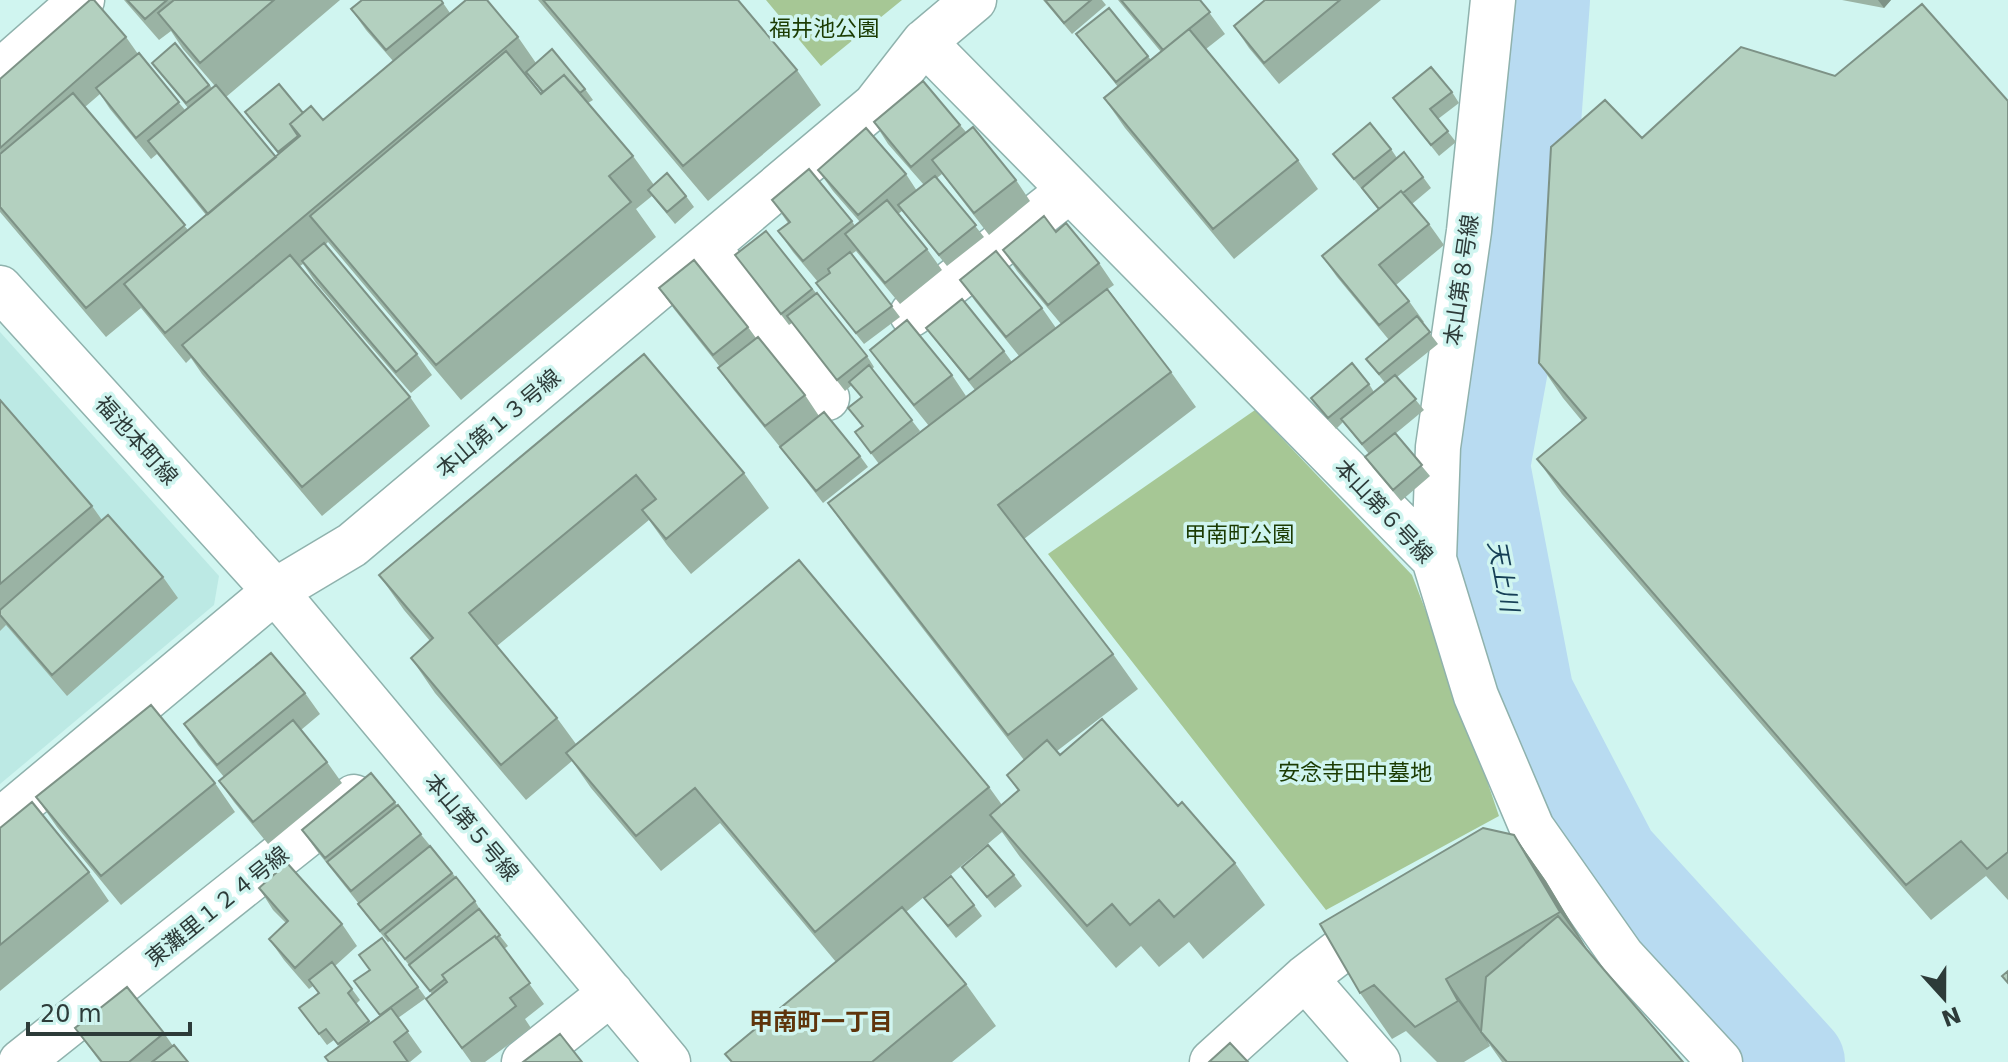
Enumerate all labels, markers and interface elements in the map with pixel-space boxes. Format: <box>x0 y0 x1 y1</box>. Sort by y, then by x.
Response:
park label: 福井池公園 <box>769 16 879 41</box>
street label: 本山第８号線 <box>1440 213 1483 347</box>
street label: 本山第１３号線 <box>431 364 565 482</box>
street label: 福池本町線 <box>91 391 183 490</box>
street label: 本山第６号線 <box>1329 455 1438 568</box>
park label: 甲南町公園 <box>1184 522 1294 547</box>
water label: 天上川 <box>1482 538 1524 617</box>
park label: 安念寺田中墓地 <box>1278 760 1432 785</box>
street label: 本山第５号線 <box>420 769 524 886</box>
street label: 東灘里１２４号線 <box>141 841 294 971</box>
north arrow <box>1904 958 1984 1038</box>
scale bar <box>28 986 190 1036</box>
text: 20 m <box>40 1000 102 1028</box>
text: N <box>1938 1001 1964 1031</box>
district label: 甲南町一丁目 <box>749 1008 893 1036</box>

